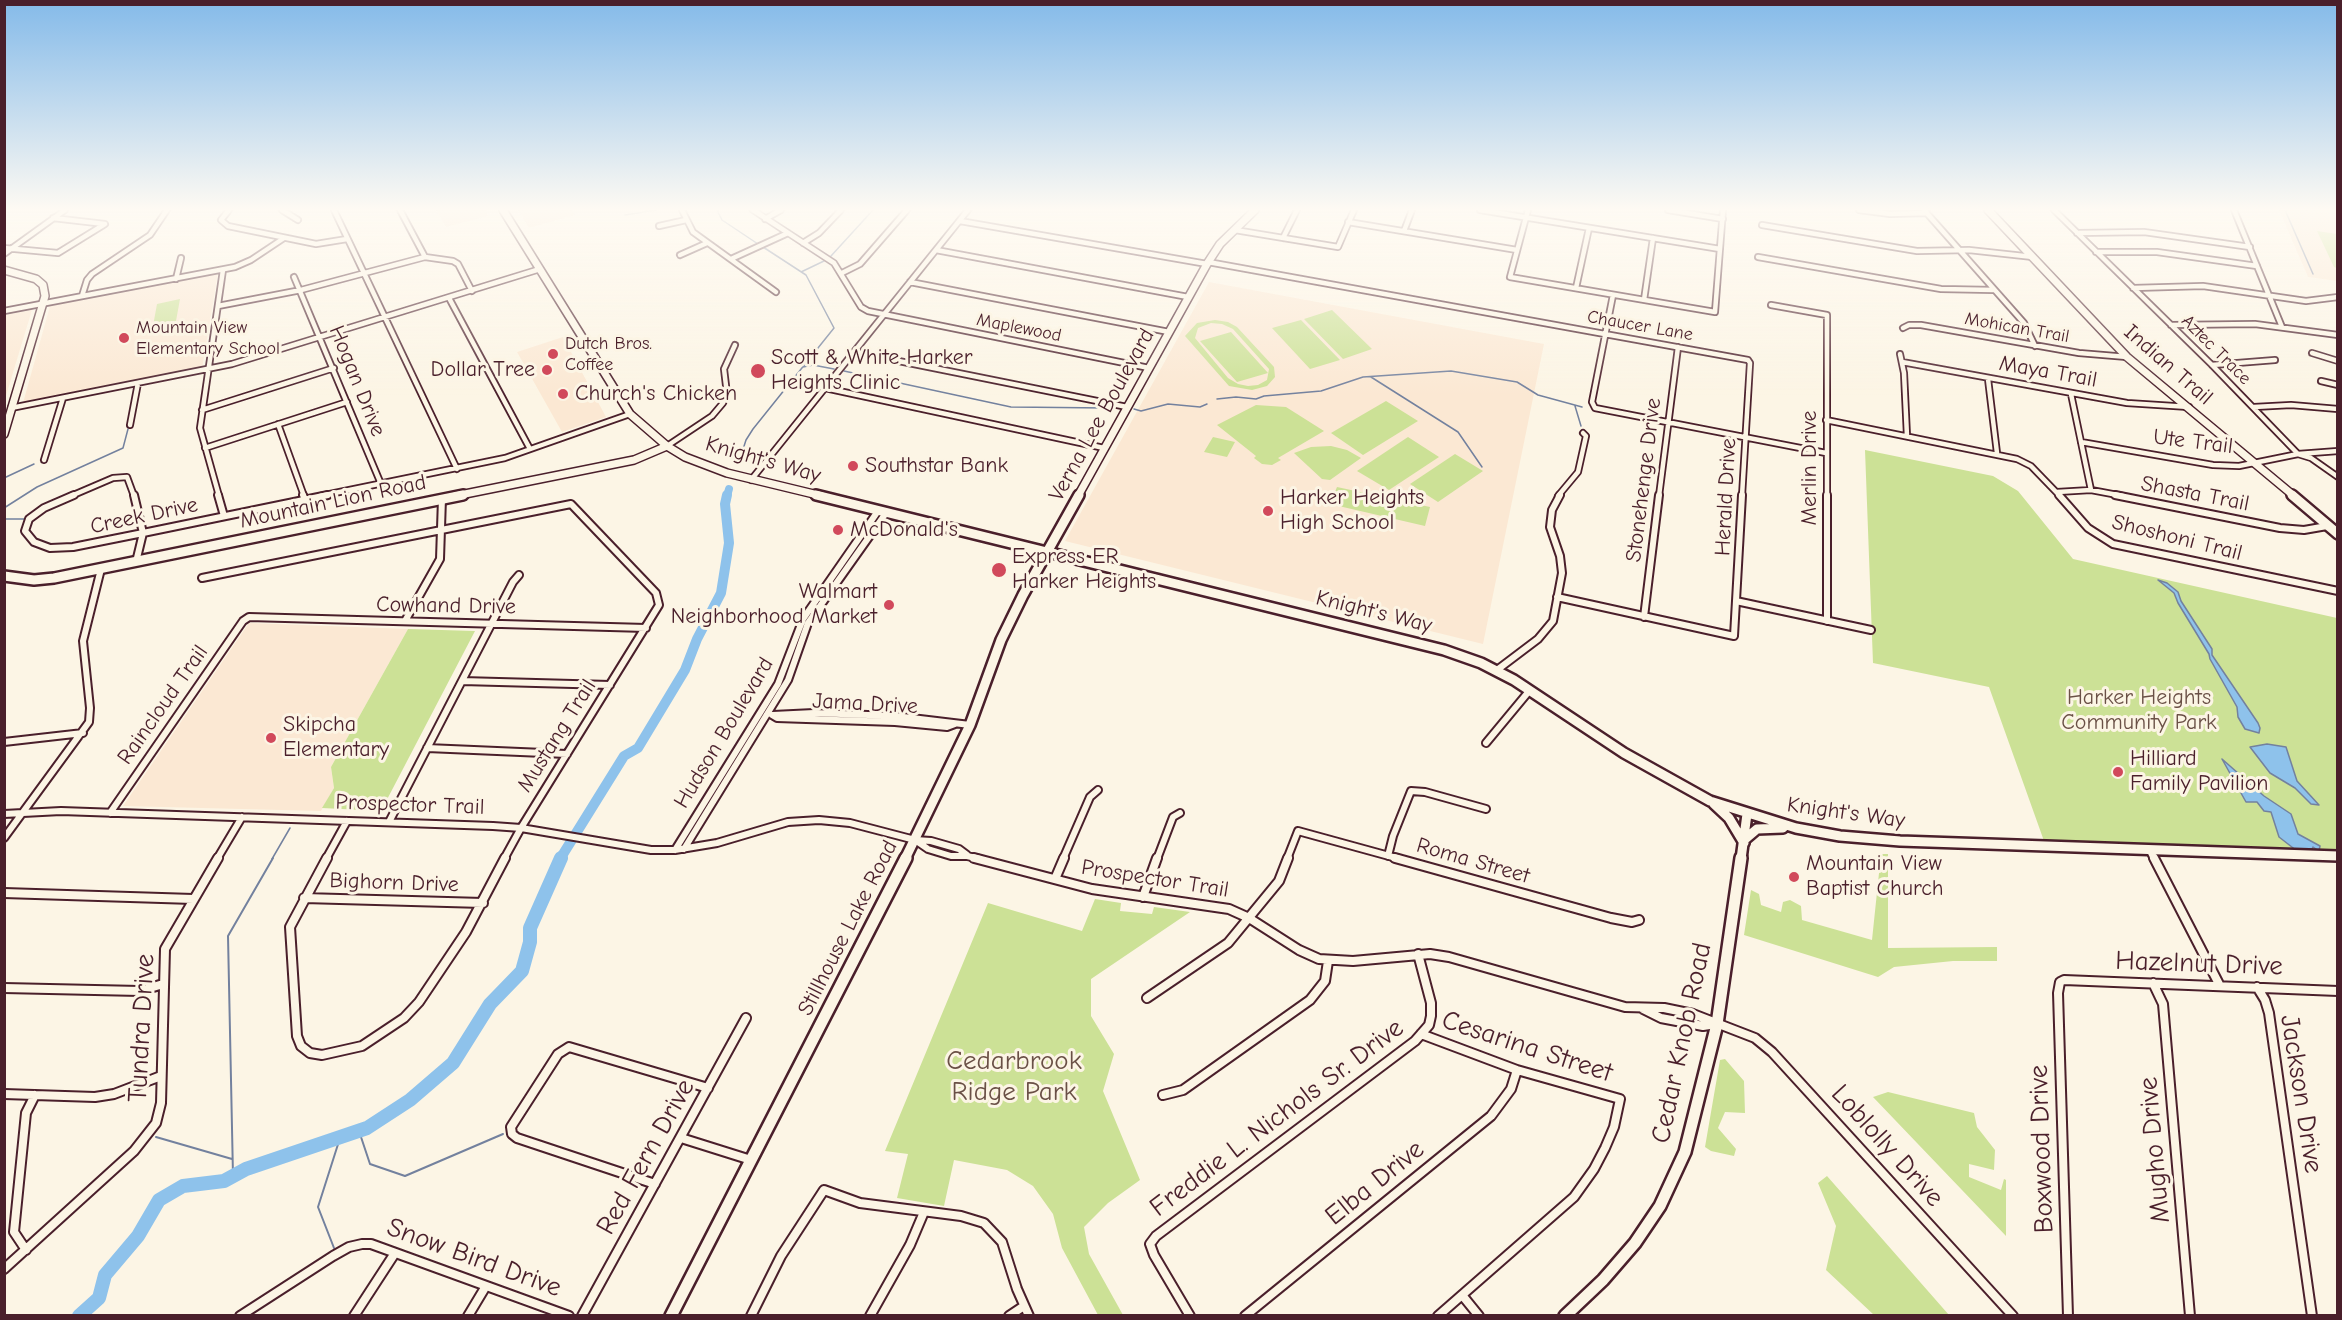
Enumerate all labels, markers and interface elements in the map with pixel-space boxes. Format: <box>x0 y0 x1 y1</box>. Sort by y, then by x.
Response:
street label: Chaucer Lane <box>1585 306 1695 346</box>
street label: Mohican Trail <box>1963 308 2071 348</box>
street label: Maplewood <box>975 309 1063 347</box>
street label: Aztec Trace <box>2177 311 2255 389</box>
place label: Mountain View Elementary School <box>136 317 280 360</box>
street label: Indian Trail <box>2118 319 2218 411</box>
street label: Hogan Drive <box>323 322 391 440</box>
street label: Verna Lee Boulevard <box>1044 324 1160 506</box>
marker: Mountain View Elementary School <box>117 331 131 345</box>
place label: Dutch Bros. Coffee <box>565 333 652 376</box>
place label: Scott & White Harker Heights Clinic <box>771 345 972 396</box>
marker: Dutch Bros. Coffee <box>546 347 560 361</box>
street label: Maya Trail <box>1997 350 2099 394</box>
place label: Dollar Tree <box>431 357 535 383</box>
marker: Scott & White Harker Heights Clinic <box>749 362 767 380</box>
marker: Dollar Tree <box>540 363 554 377</box>
place label: Church's Chicken <box>575 381 737 407</box>
marker: Church's Chicken <box>556 387 570 401</box>
street label: Stonehenge Drive <box>1621 397 1667 563</box>
street label: Merlin Drive <box>1797 411 1823 525</box>
street label: Ute Trail <box>2152 424 2234 460</box>
street label: Knight's Way <box>702 431 824 489</box>
street label: Herald Drive <box>1710 438 1742 556</box>
place label: Southstar Bank <box>865 453 1008 479</box>
marker: Southstar Bank <box>846 459 860 473</box>
street label: Mountain Lion Road <box>238 469 428 535</box>
street label: Shasta Trail <box>2139 471 2251 517</box>
place label: Harker Heights High School <box>1280 485 1424 536</box>
street label: Creek Drive <box>88 492 200 540</box>
marker: Harker Heights High School <box>1261 504 1275 518</box>
street label: Shoshoni Trail <box>2109 509 2245 567</box>
place label: McDonald's <box>850 517 958 543</box>
marker: McDonald's <box>831 523 845 537</box>
place label: Express ER Harker Heights <box>1012 544 1156 596</box>
marker: Express ER Harker Heights <box>990 561 1008 579</box>
place label: Walmart Neighborhood Market <box>671 579 877 630</box>
street label: Knight's Way <box>1313 585 1435 639</box>
street label: Cowhand Drive <box>376 592 516 620</box>
marker: Walmart Neighborhood Market <box>882 598 896 612</box>
street label: Raincloud Trail <box>112 640 214 770</box>
street label: Hudson Boulevard <box>669 653 779 813</box>
street label: Mustang Trail <box>512 675 602 797</box>
park label: Harker Heights Community Park <box>2061 685 2217 736</box>
street label: Jama Drive <box>812 688 918 720</box>
place label: Skipcha Elementary <box>283 712 389 764</box>
marker: Skipcha Elementary <box>264 731 278 745</box>
place label: Hilliard Family Pavilion <box>2130 746 2269 798</box>
marker: Hilliard Family Pavilion <box>2111 765 2125 779</box>
street label: Prospector Trail <box>335 789 485 821</box>
street label: Knight's Way <box>1785 792 1907 834</box>
street label: Roma Street <box>1413 832 1533 890</box>
street label: Stillhouse Lake Road <box>792 836 904 1020</box>
place label: Mountain View Baptist Church <box>1806 851 1944 902</box>
street label: Prospector Trail <box>1079 854 1231 904</box>
street label: Bighorn Drive <box>329 868 459 898</box>
marker: Mountain View Baptist Church <box>1787 870 1801 884</box>
street label: Cedar Knob Road <box>1645 940 1719 1146</box>
street label: Hazelnut Drive <box>2115 945 2283 983</box>
street label: Tundra Drive <box>122 953 162 1103</box>
street label: Cesarina Street <box>1438 1004 1616 1090</box>
street label: Freddie L. Nichols Sr. Drive <box>1144 1012 1410 1224</box>
street label: Jackson Drive <box>2272 1013 2330 1175</box>
park label: Cedarbrook Ridge Park <box>946 1045 1082 1108</box>
street label: Boxwood Drive <box>2023 1064 2061 1234</box>
street label: Red Fern Drive <box>590 1074 702 1240</box>
street label: Mugho Drive <box>2132 1076 2178 1224</box>
street label: Loblolly Drive <box>1824 1078 1950 1214</box>
street label: Elba Drive <box>1319 1133 1431 1233</box>
street label: Snow Bird Drive <box>382 1211 566 1305</box>

